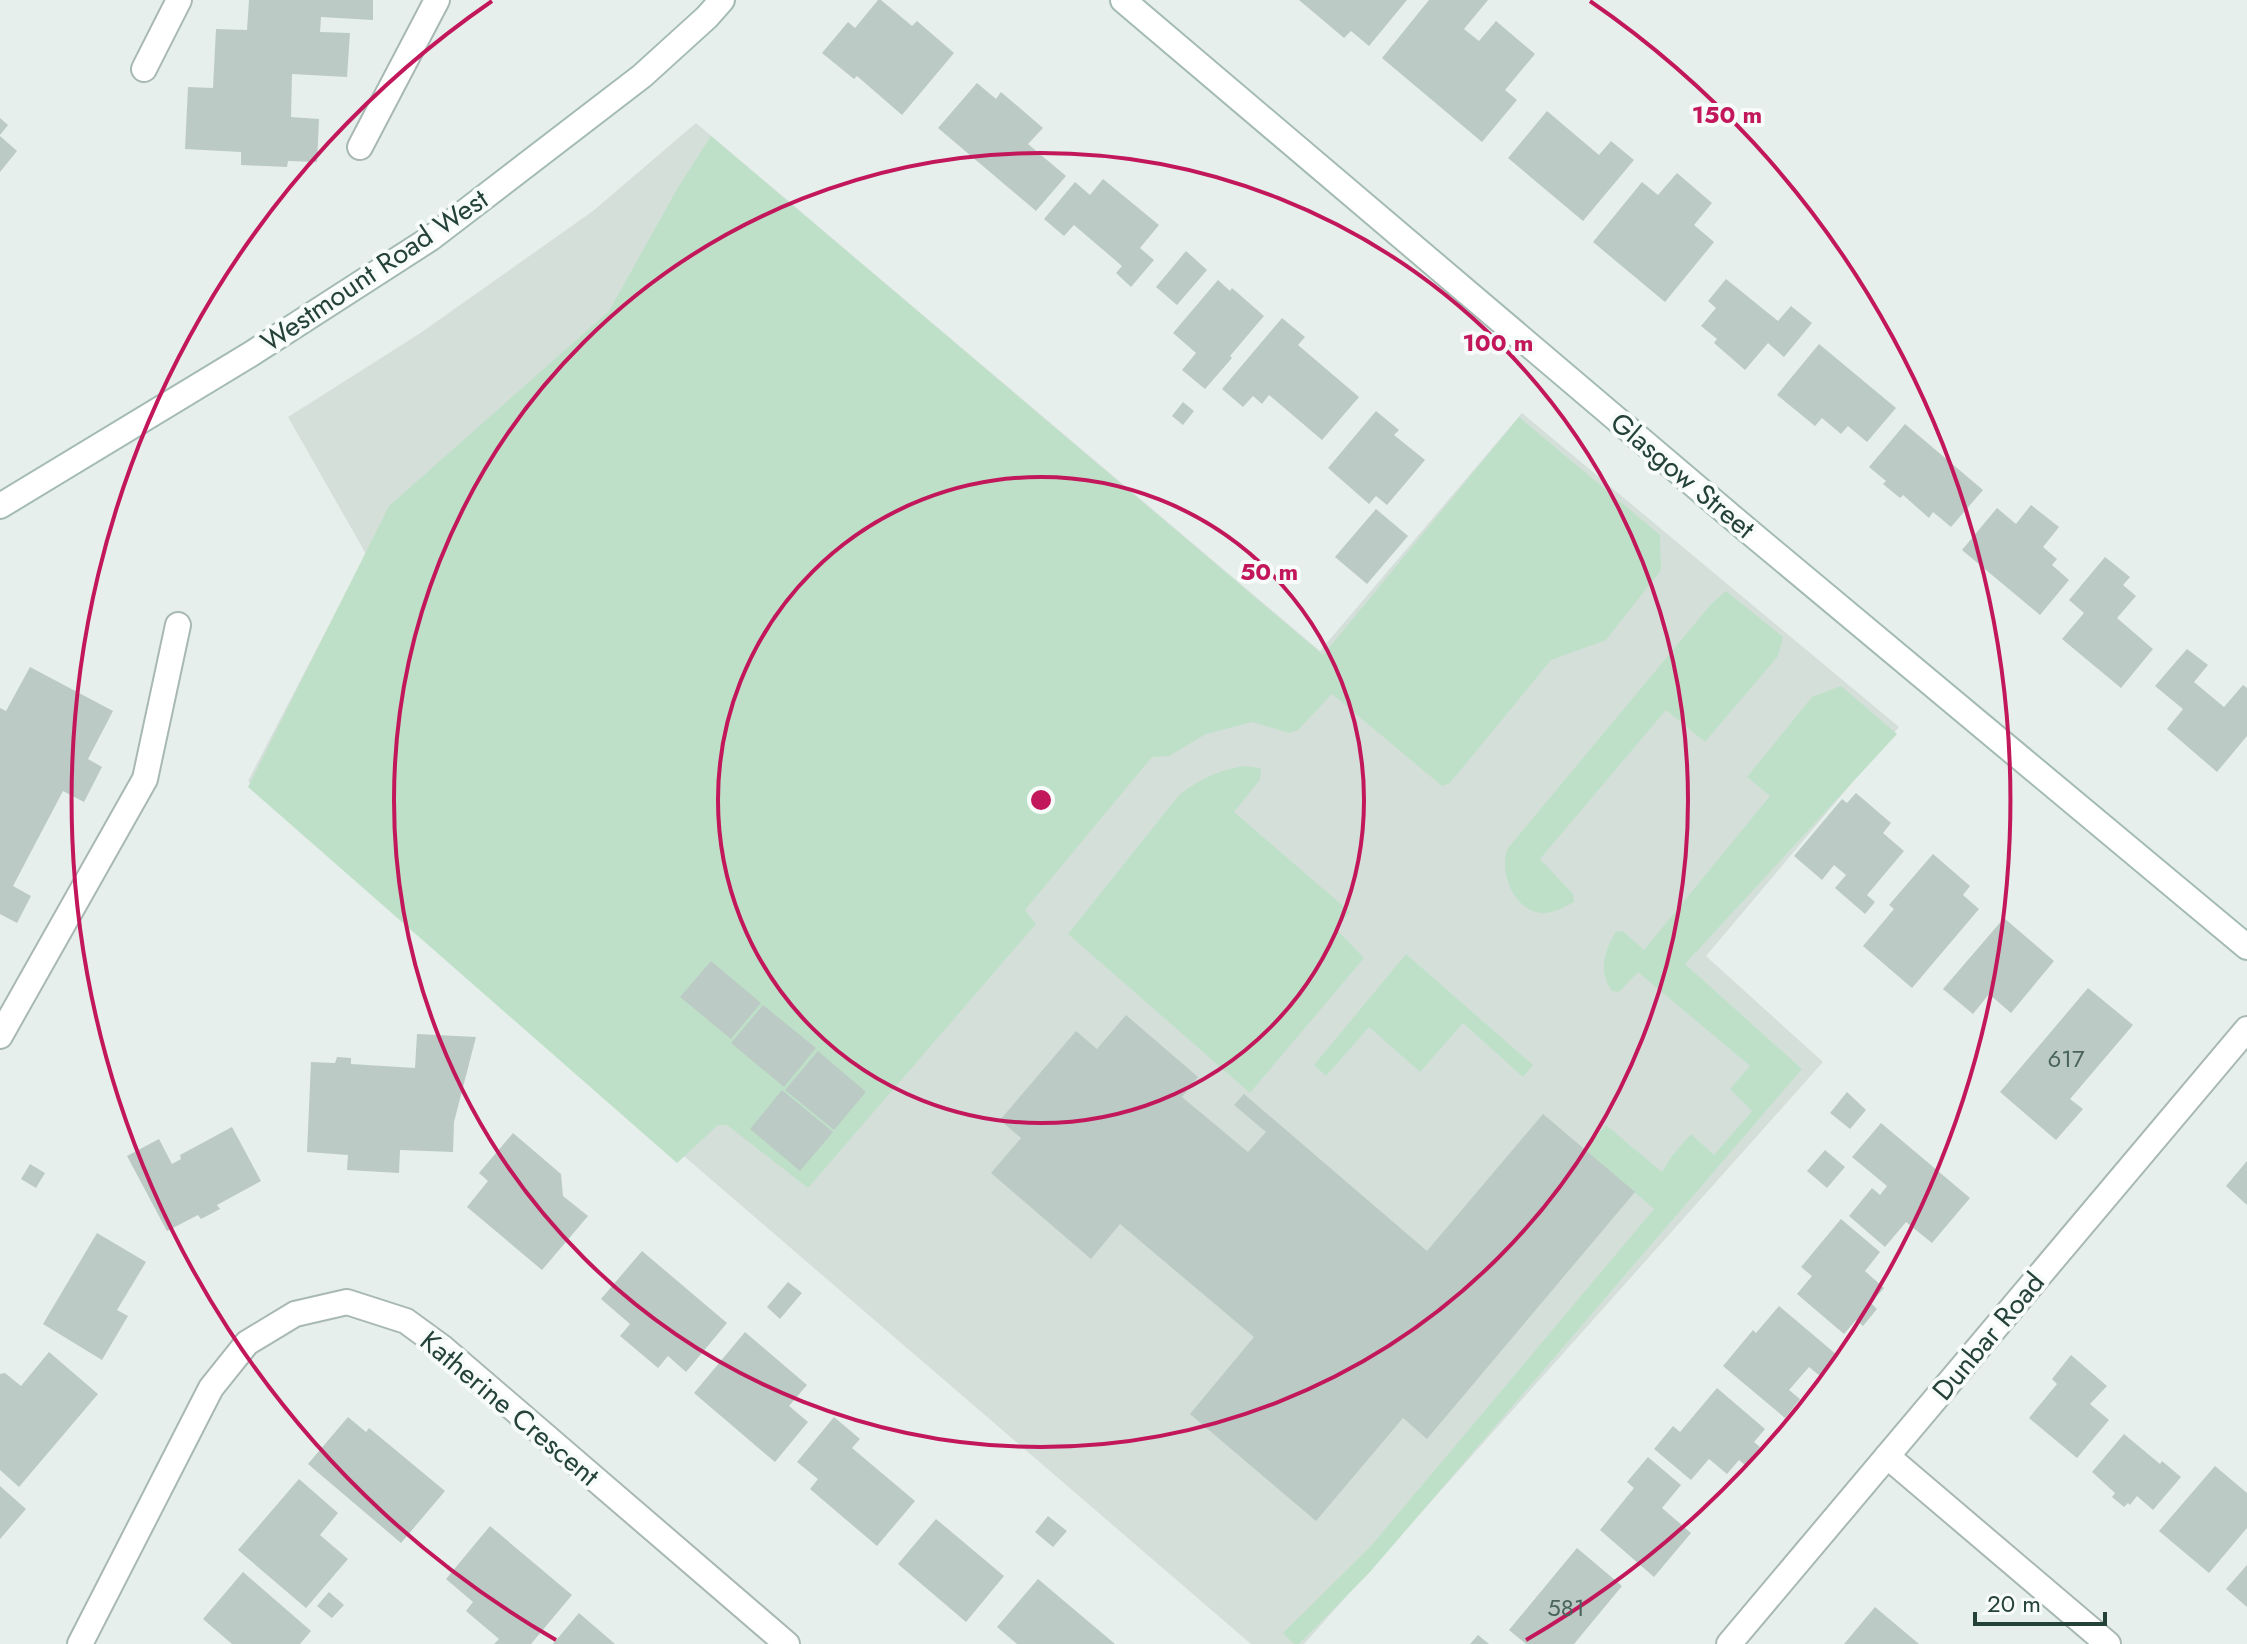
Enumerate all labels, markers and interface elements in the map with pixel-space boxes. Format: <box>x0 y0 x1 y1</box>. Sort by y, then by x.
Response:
text: 150 m <box>1692 97 1762 132</box>
street label: Westmount Road West <box>252 179 496 362</box>
text: 100 m <box>1463 325 1533 360</box>
street label: Glasgow Street <box>1601 402 1764 548</box>
text: 50 m <box>1240 554 1298 589</box>
centre of rings <box>1027 786 1055 814</box>
house number: 617 <box>2047 1041 2085 1076</box>
street label: Dunbar Road <box>1922 1263 2054 1409</box>
street label: Katherine Crescent <box>411 1321 608 1496</box>
scale bar <box>1975 1576 2105 1626</box>
text: 20 m <box>1987 1586 2041 1621</box>
house number: 581 <box>1547 1590 1585 1625</box>

